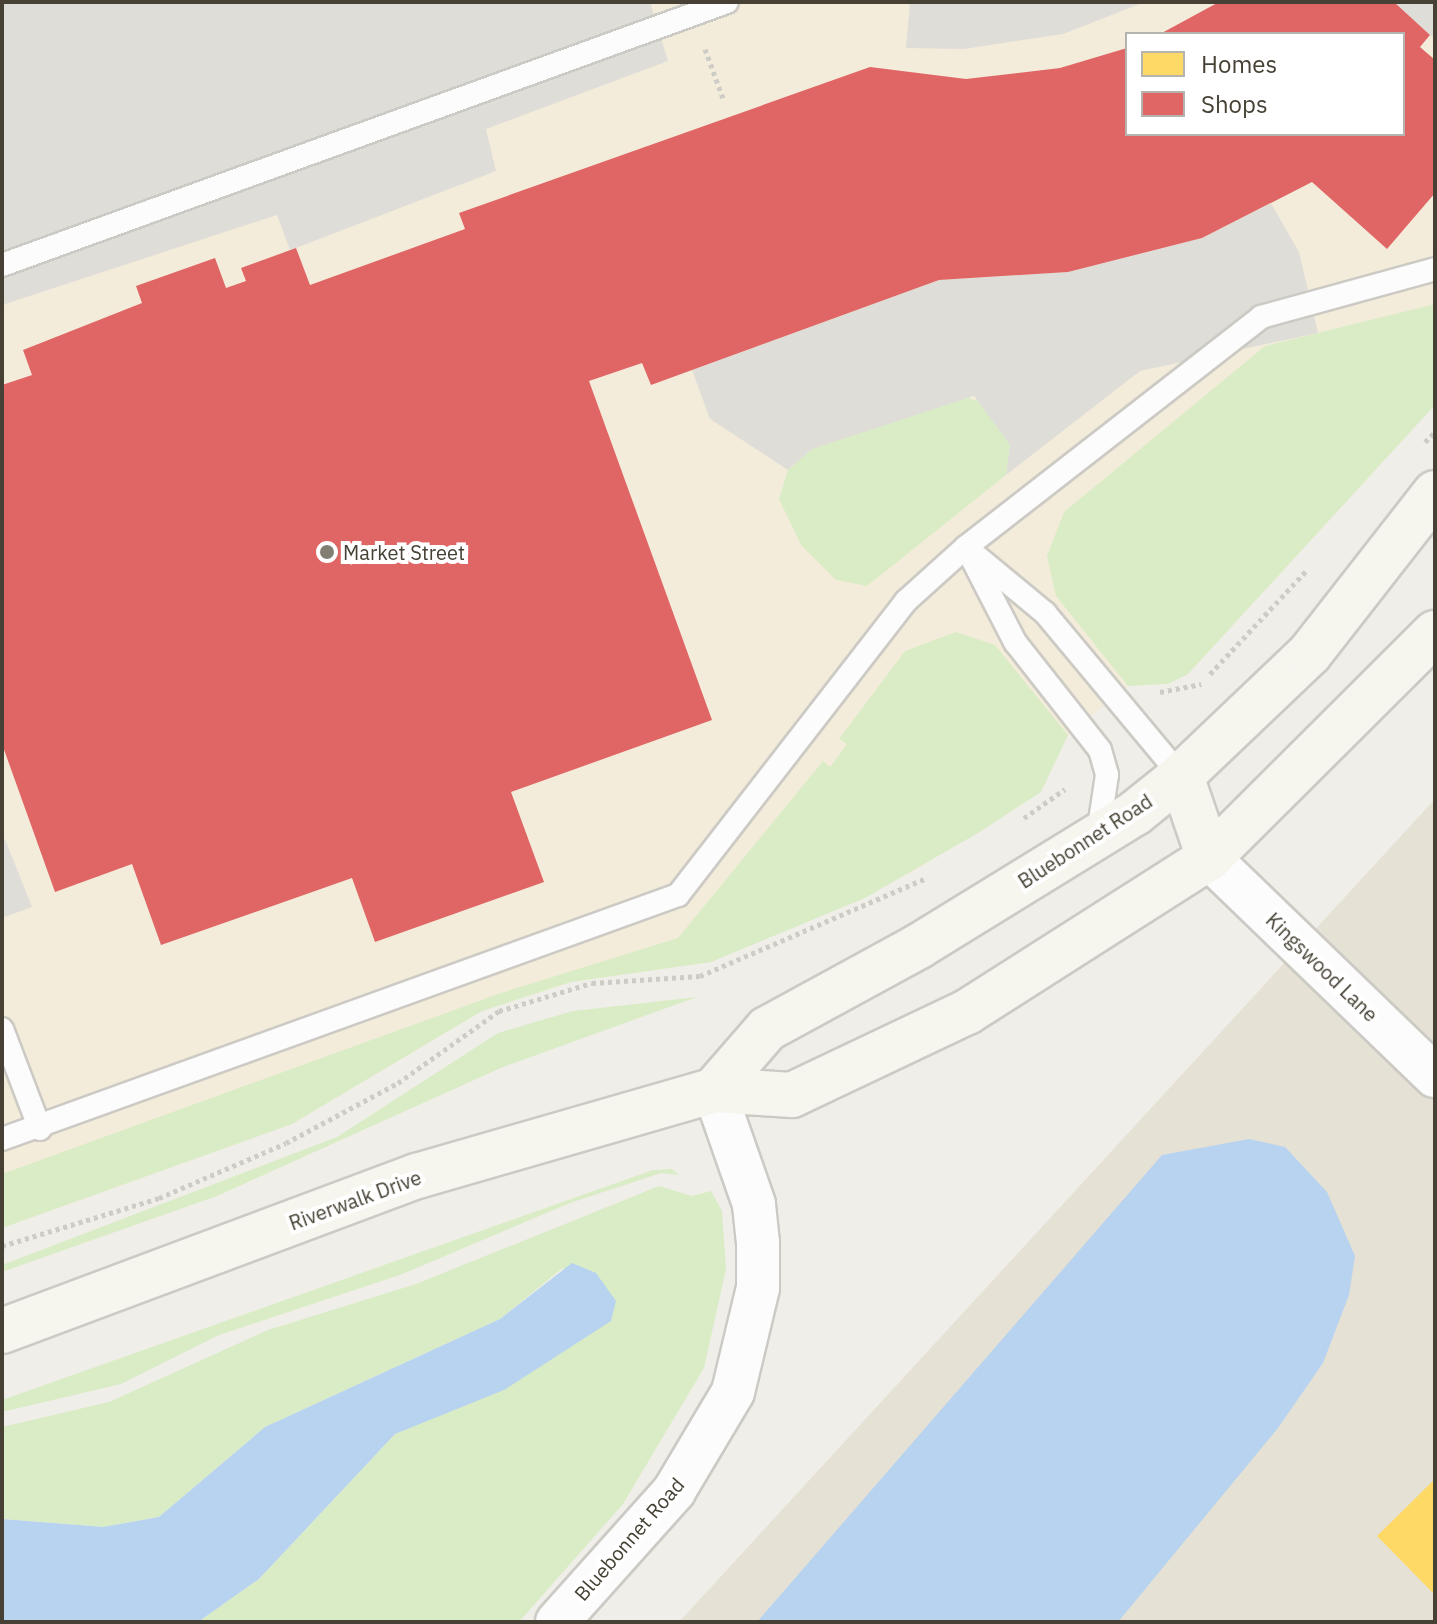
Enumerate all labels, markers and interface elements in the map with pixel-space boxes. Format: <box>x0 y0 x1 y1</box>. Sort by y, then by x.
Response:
legend <box>1125 32 1405 136</box>
text: Homes <box>1201 48 1277 80</box>
text: Shops <box>1201 88 1268 120</box>
place label: Market Street <box>343 540 465 564</box>
marker: Market Street <box>318 543 336 561</box>
street label: Bluebonnet Road <box>1013 789 1157 893</box>
street label: Kingswood Lane <box>1261 908 1383 1026</box>
street label: Riverwalk Drive <box>286 1165 424 1235</box>
street label: Bluebonnet Road <box>569 1473 689 1605</box>

